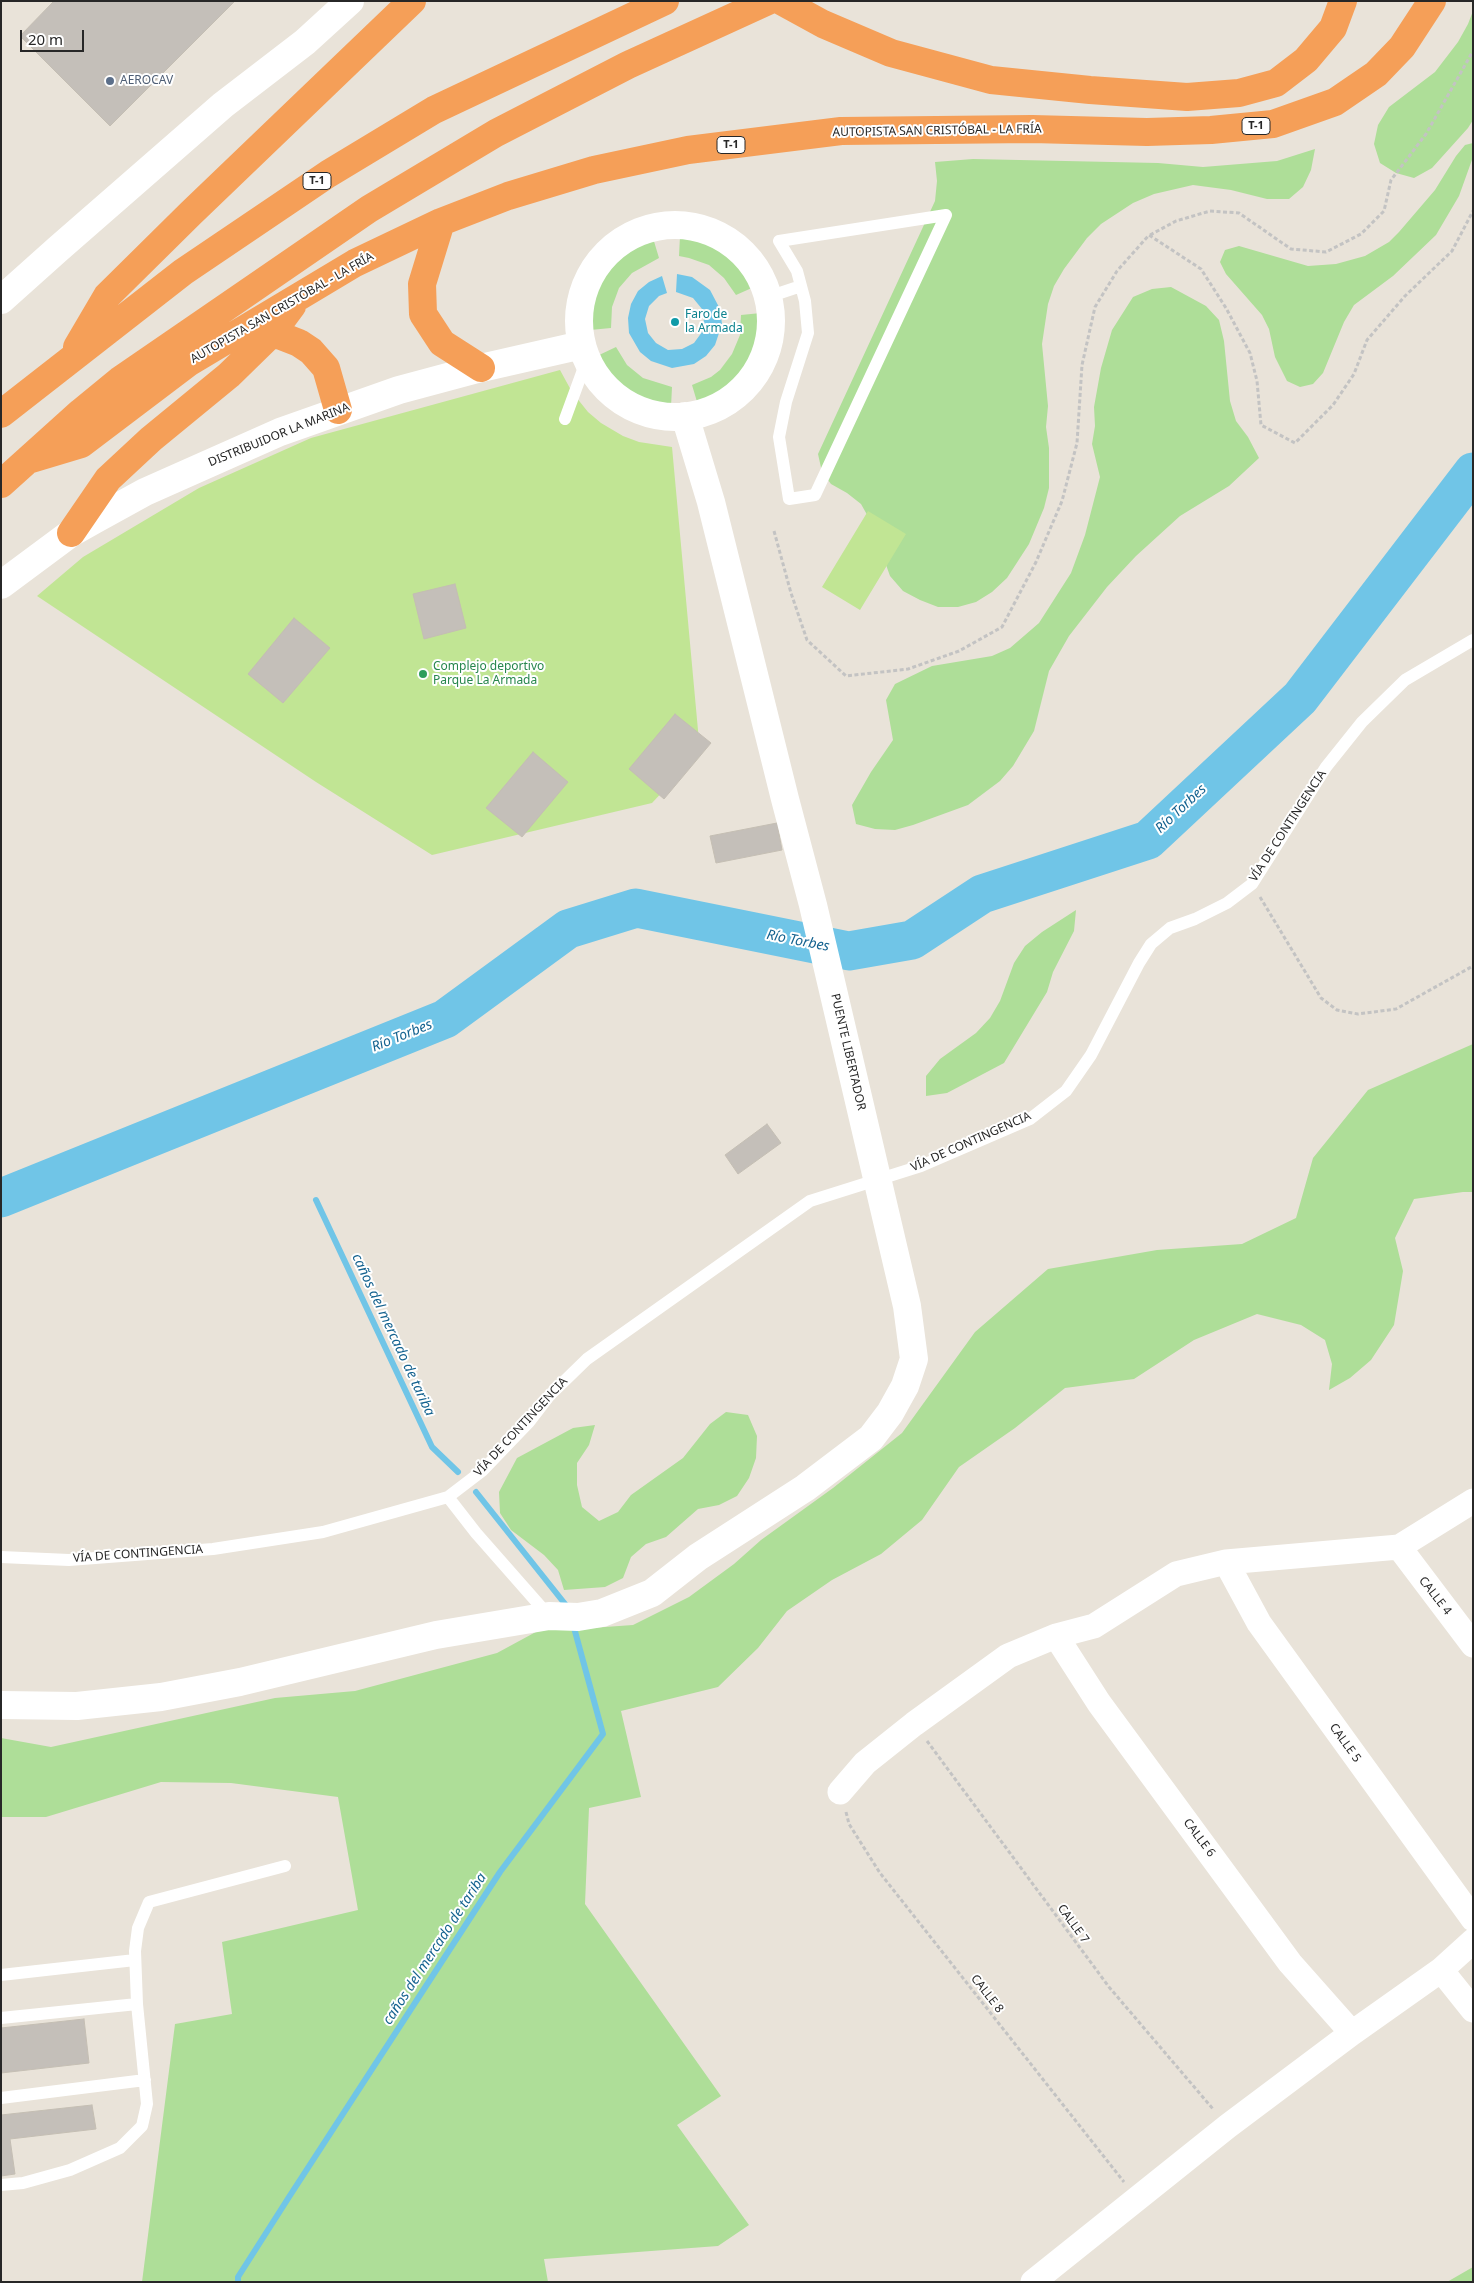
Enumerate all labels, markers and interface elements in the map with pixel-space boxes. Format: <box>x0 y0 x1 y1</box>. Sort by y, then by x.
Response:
scale bar <box>22 20 86 52</box>
text: 20 m <box>28 29 63 49</box>
place label: AEROCAV <box>120 74 173 88</box>
marker: AEROCAV <box>104 75 116 87</box>
road number: T-1 <box>1242 118 1270 134</box>
street label: AUTOPISTA SAN CRISTÓBAL - LA FRÍA <box>832 122 1042 140</box>
road number: T-1 <box>717 136 745 154</box>
road number: T-1 <box>303 172 331 190</box>
street label: AUTOPISTA SAN CRISTÓBAL - LA FRÍA <box>188 249 376 367</box>
place label: Faro de la Armada <box>685 308 743 336</box>
marker: Faro de la Armada <box>669 316 681 328</box>
street label: DISTRIBUIDOR LA MARINA <box>206 400 352 470</box>
place label: Complejo deportivo Parque La Armada <box>433 660 544 688</box>
marker: Complejo deportivo Parque La Armada <box>417 668 429 680</box>
street label: VÍA DE CONTINGENCIA <box>1247 768 1329 884</box>
water label: Río Torbes <box>1152 781 1210 837</box>
water label: Río Torbes <box>765 927 831 955</box>
street label: PUENTE LIBERTADOR <box>828 992 868 1112</box>
water label: Río Torbes <box>369 1016 435 1056</box>
street label: VÍA DE CONTINGENCIA <box>909 1109 1033 1175</box>
water label: caños del mercado de tariba <box>348 1251 438 1419</box>
street label: VÍA DE CONTINGENCIA <box>471 1374 571 1480</box>
street label: VÍA DE CONTINGENCIA <box>73 1542 203 1566</box>
street label: CALLE 4 <box>1416 1574 1454 1618</box>
street label: CALLE 5 <box>1326 1721 1364 1765</box>
street label: CALLE 6 <box>1180 1816 1218 1860</box>
water label: caños del mercado de tariba <box>380 1870 490 2028</box>
street label: CALLE 7 <box>1054 1902 1092 1946</box>
street label: CALLE 8 <box>968 1972 1006 2016</box>

